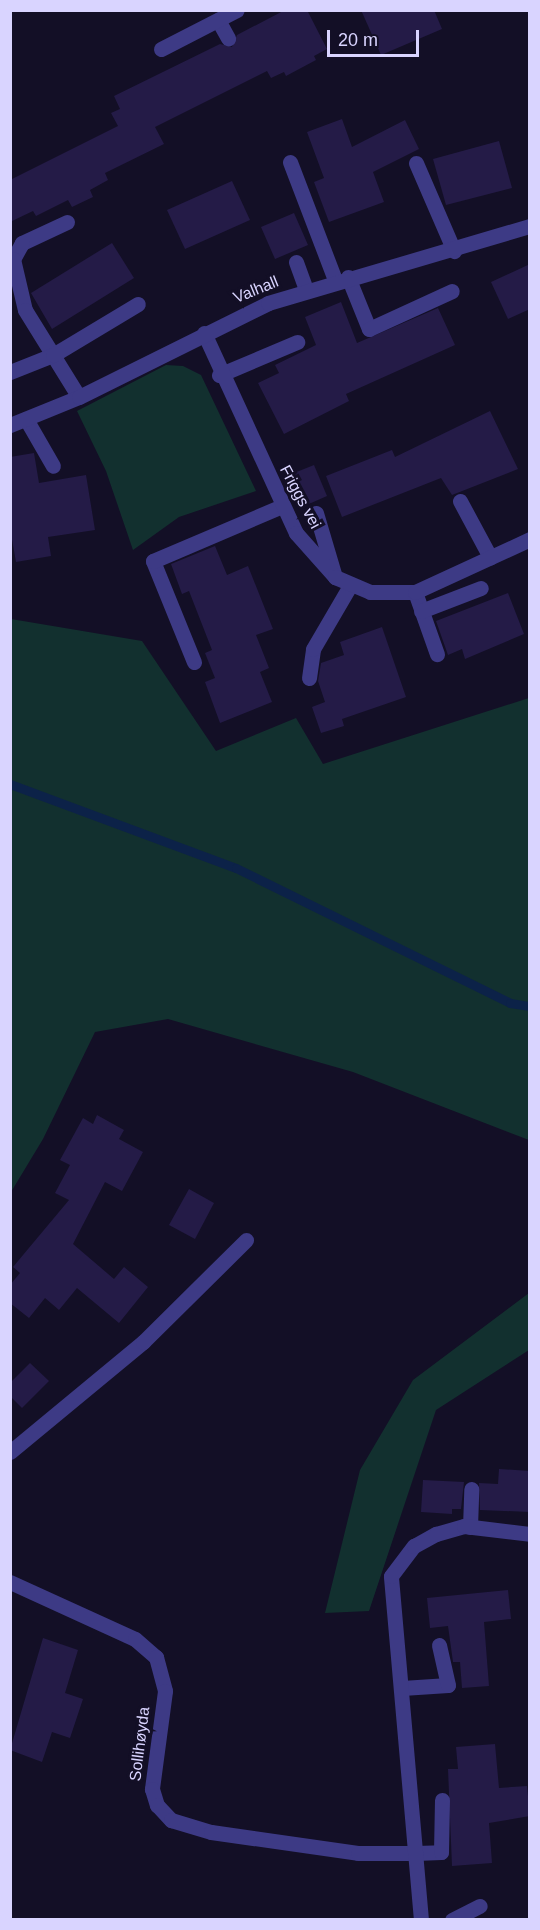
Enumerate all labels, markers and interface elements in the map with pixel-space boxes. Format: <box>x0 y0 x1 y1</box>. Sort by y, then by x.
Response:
scale bar <box>330 18 422 56</box>
text: 20 m <box>338 30 378 50</box>
street label: Valhall <box>231 272 281 308</box>
street label: Friggs vei <box>275 462 325 532</box>
street label: Sollihøyda <box>126 1706 154 1782</box>

